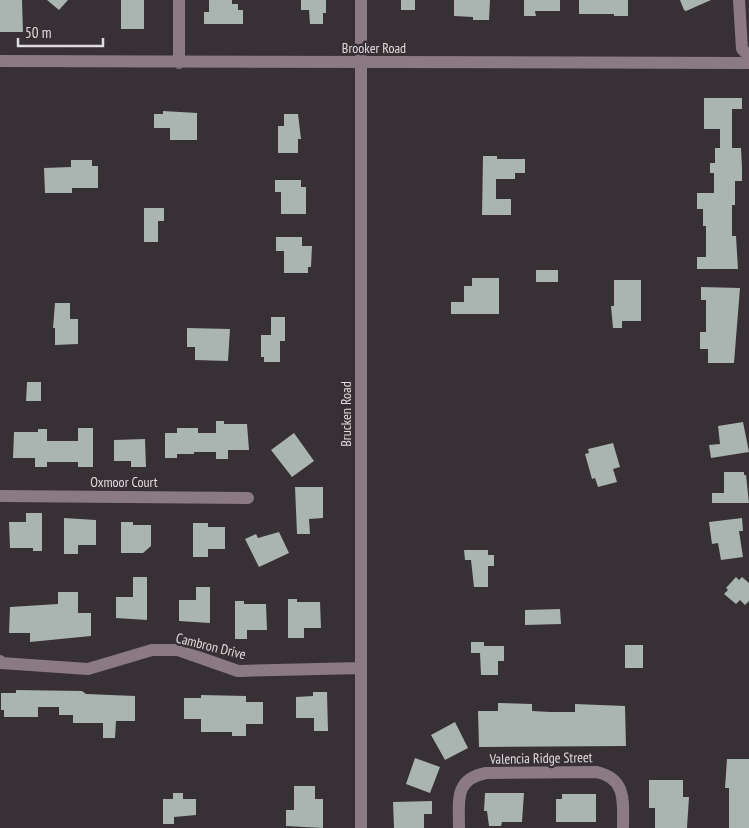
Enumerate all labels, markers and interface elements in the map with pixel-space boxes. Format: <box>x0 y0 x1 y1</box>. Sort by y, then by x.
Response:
scale bar <box>18 15 102 47</box>
text: 50 m <box>25 23 51 42</box>
street label: Brooker Road <box>342 39 406 57</box>
street label: Brucken Road <box>337 381 355 447</box>
street label: Oxmoor Court <box>90 473 158 491</box>
street label: Cambron Drive <box>174 629 248 663</box>
street label: Valencia Ridge Street <box>488 748 593 768</box>

